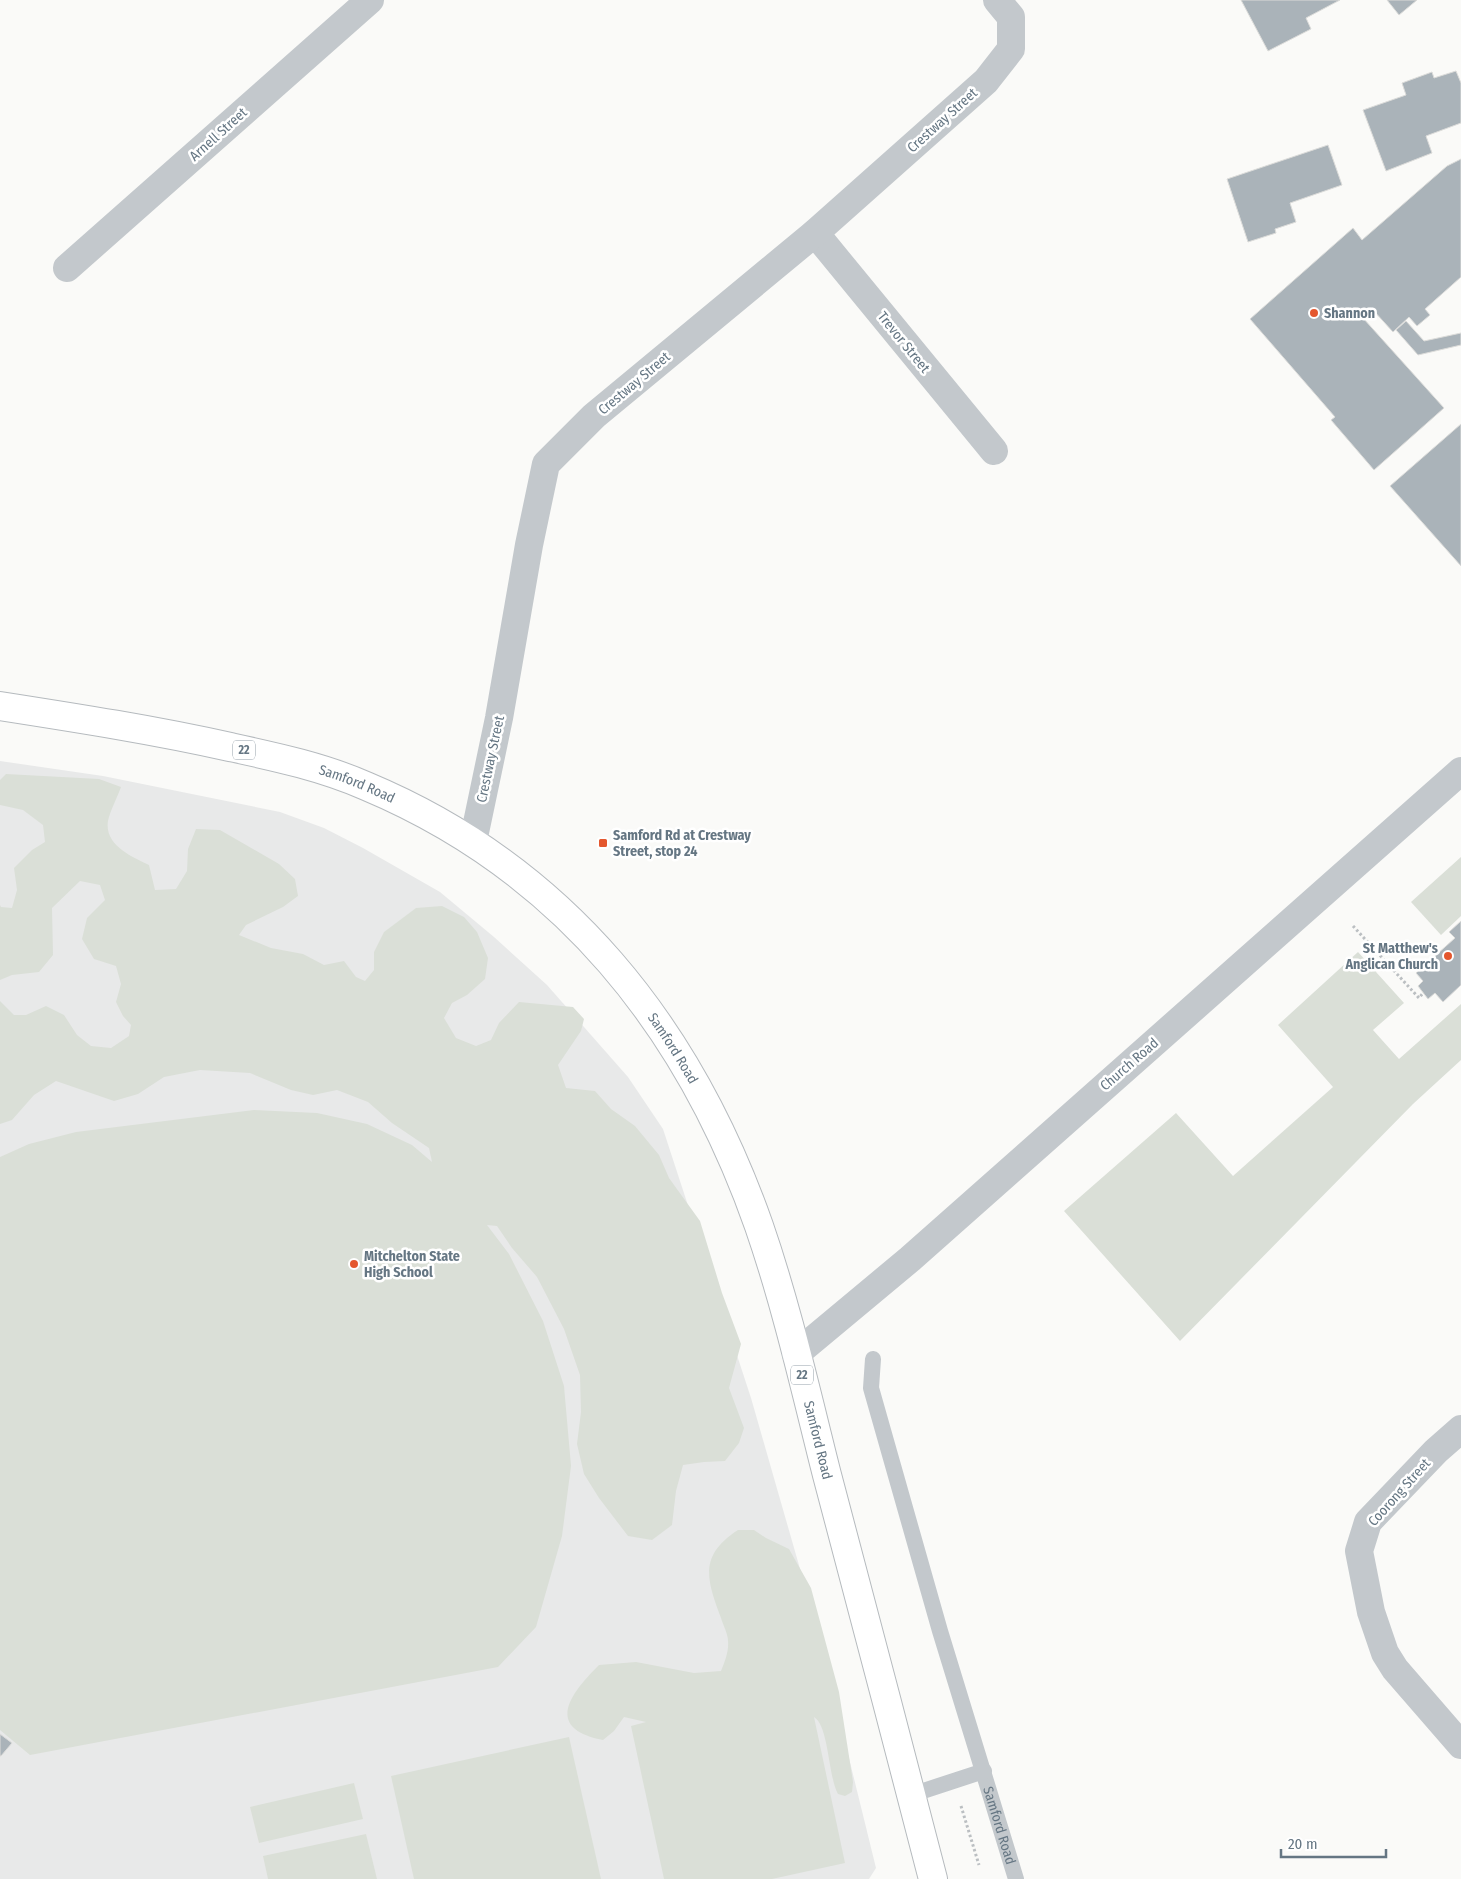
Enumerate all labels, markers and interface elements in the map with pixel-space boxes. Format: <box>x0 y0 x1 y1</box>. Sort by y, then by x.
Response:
street label: Crestway Street <box>904 84 981 156</box>
street label: Arnell Street <box>186 104 251 165</box>
place label: Shannon <box>1324 305 1375 322</box>
marker: Shannon <box>1308 307 1320 319</box>
street label: Trevor Street <box>874 308 934 377</box>
street label: Crestway Street <box>595 348 674 418</box>
street label: Crestway Street <box>473 714 508 804</box>
road number: 22 <box>233 740 255 760</box>
street label: Samford Road <box>317 761 398 807</box>
place label: Samford Rd at Crestway Street, stop 24 <box>613 827 751 860</box>
marker: Samford Rd at Crestway Street, stop 24 <box>597 837 609 849</box>
place label: St Matthew's Anglican Church <box>1345 940 1438 973</box>
marker: St Matthew's Anglican Church <box>1442 950 1454 962</box>
street label: Samford Road <box>644 1010 701 1087</box>
street label: Church Road <box>1097 1034 1162 1094</box>
place label: Mitchelton State High School <box>364 1248 460 1281</box>
marker: Mitchelton State High School <box>348 1258 360 1270</box>
road number: 22 <box>791 1366 813 1384</box>
street label: Samford Road <box>800 1399 836 1481</box>
street label: Coorong Street <box>1365 1455 1434 1530</box>
street label: Samford Road <box>979 1785 1019 1867</box>
scale bar <box>1281 1826 1386 1858</box>
text: 20 m <box>1288 1835 1318 1853</box>

